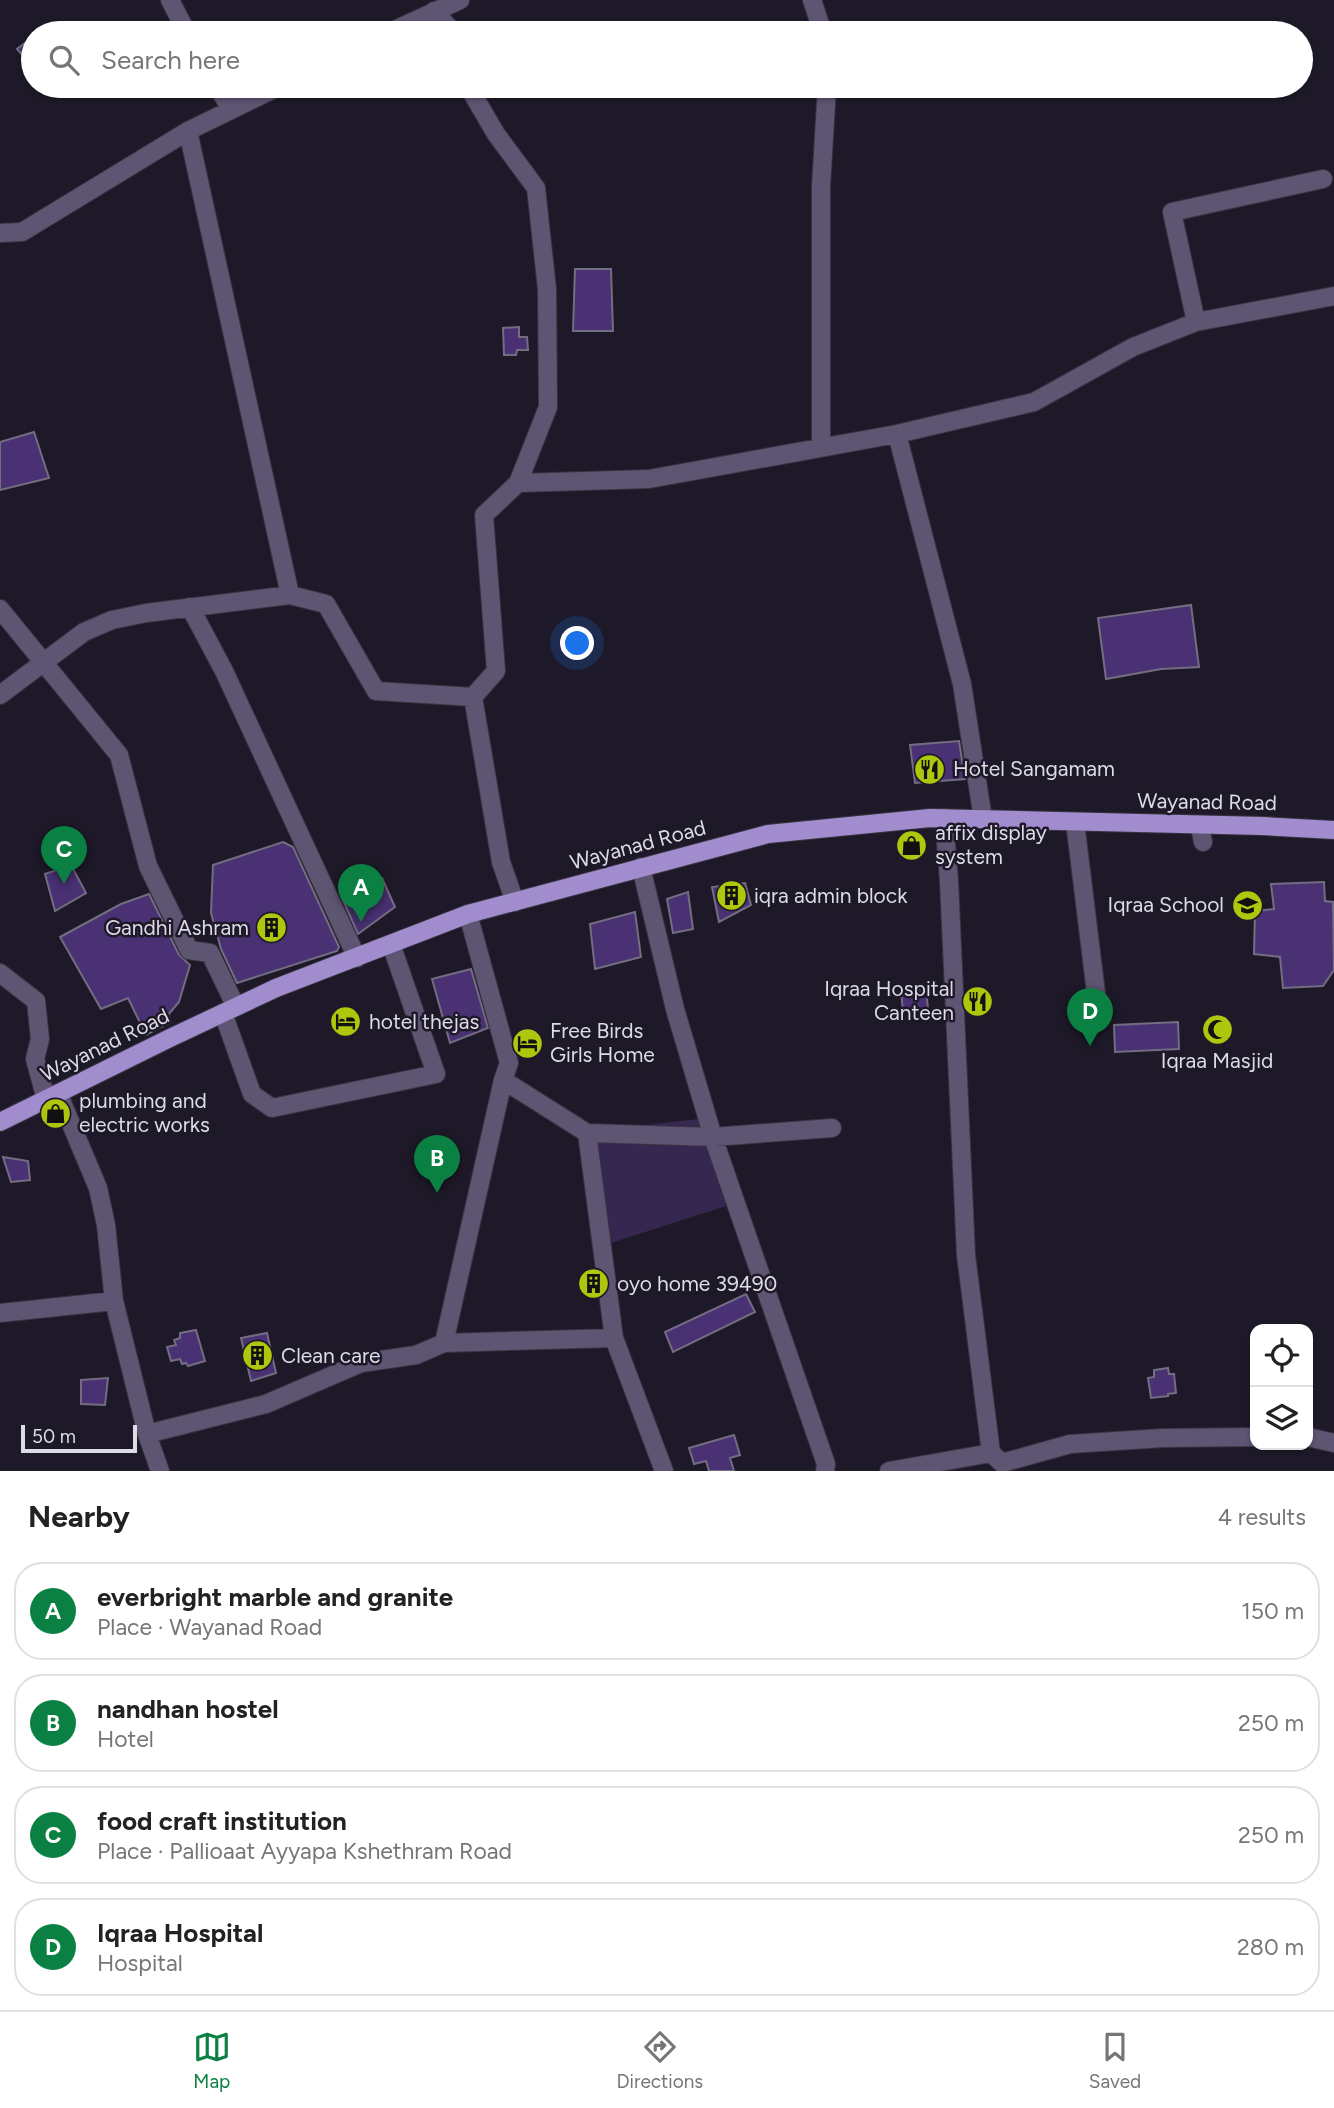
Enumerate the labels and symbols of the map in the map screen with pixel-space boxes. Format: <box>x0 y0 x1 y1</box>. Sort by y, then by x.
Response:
your location <box>560 626 594 660</box>
restaurant icon: Hotel Sangamam <box>913 752 947 786</box>
place label: Hotel Sangamam <box>953 756 1115 781</box>
street label: Wayanad Road <box>1137 788 1277 815</box>
street label: Wayanad Road <box>567 814 709 875</box>
place label: affix display system <box>935 820 1047 869</box>
pin: C <box>41 826 87 884</box>
shop icon: affix display system <box>895 828 929 862</box>
pin: A <box>338 864 384 922</box>
building icon: iqra admin block <box>714 879 748 913</box>
place label: iqra admin block <box>754 883 908 908</box>
school or university icon: Iqraa School <box>1230 888 1264 922</box>
place label: Iqraa School <box>1108 892 1224 917</box>
building icon: Gandhi Ashram <box>255 911 289 945</box>
place label: Gandhi Ashram <box>105 915 249 940</box>
place label: Iqraa Hospital Canteen <box>824 976 954 1025</box>
restaurant icon: Iqraa Hospital Canteen <box>960 984 994 1018</box>
pin: D <box>1067 988 1113 1046</box>
street label: Wayanad Road <box>37 1003 173 1086</box>
hotel icon: hotel thejas <box>329 1005 363 1039</box>
place label: hotel thejas <box>369 1009 479 1034</box>
mosque icon: Iqraa Masjid <box>1200 1012 1234 1046</box>
place label: Free Birds Girls Home <box>550 1018 655 1067</box>
hotel icon: Free Birds Girls Home <box>510 1026 544 1060</box>
place label: Iqraa Masjid <box>1161 1048 1273 1073</box>
place label: plumbing and electric works <box>79 1088 210 1137</box>
shop icon: plumbing and electric works <box>39 1096 73 1130</box>
pin: B <box>414 1135 460 1193</box>
building icon: oyo home 39490 <box>577 1267 611 1301</box>
place label: oyo home 39490 <box>617 1271 777 1296</box>
building icon: Clean care <box>241 1339 275 1373</box>
place label: Clean care <box>281 1343 380 1368</box>
scale bar <box>21 1422 136 1454</box>

